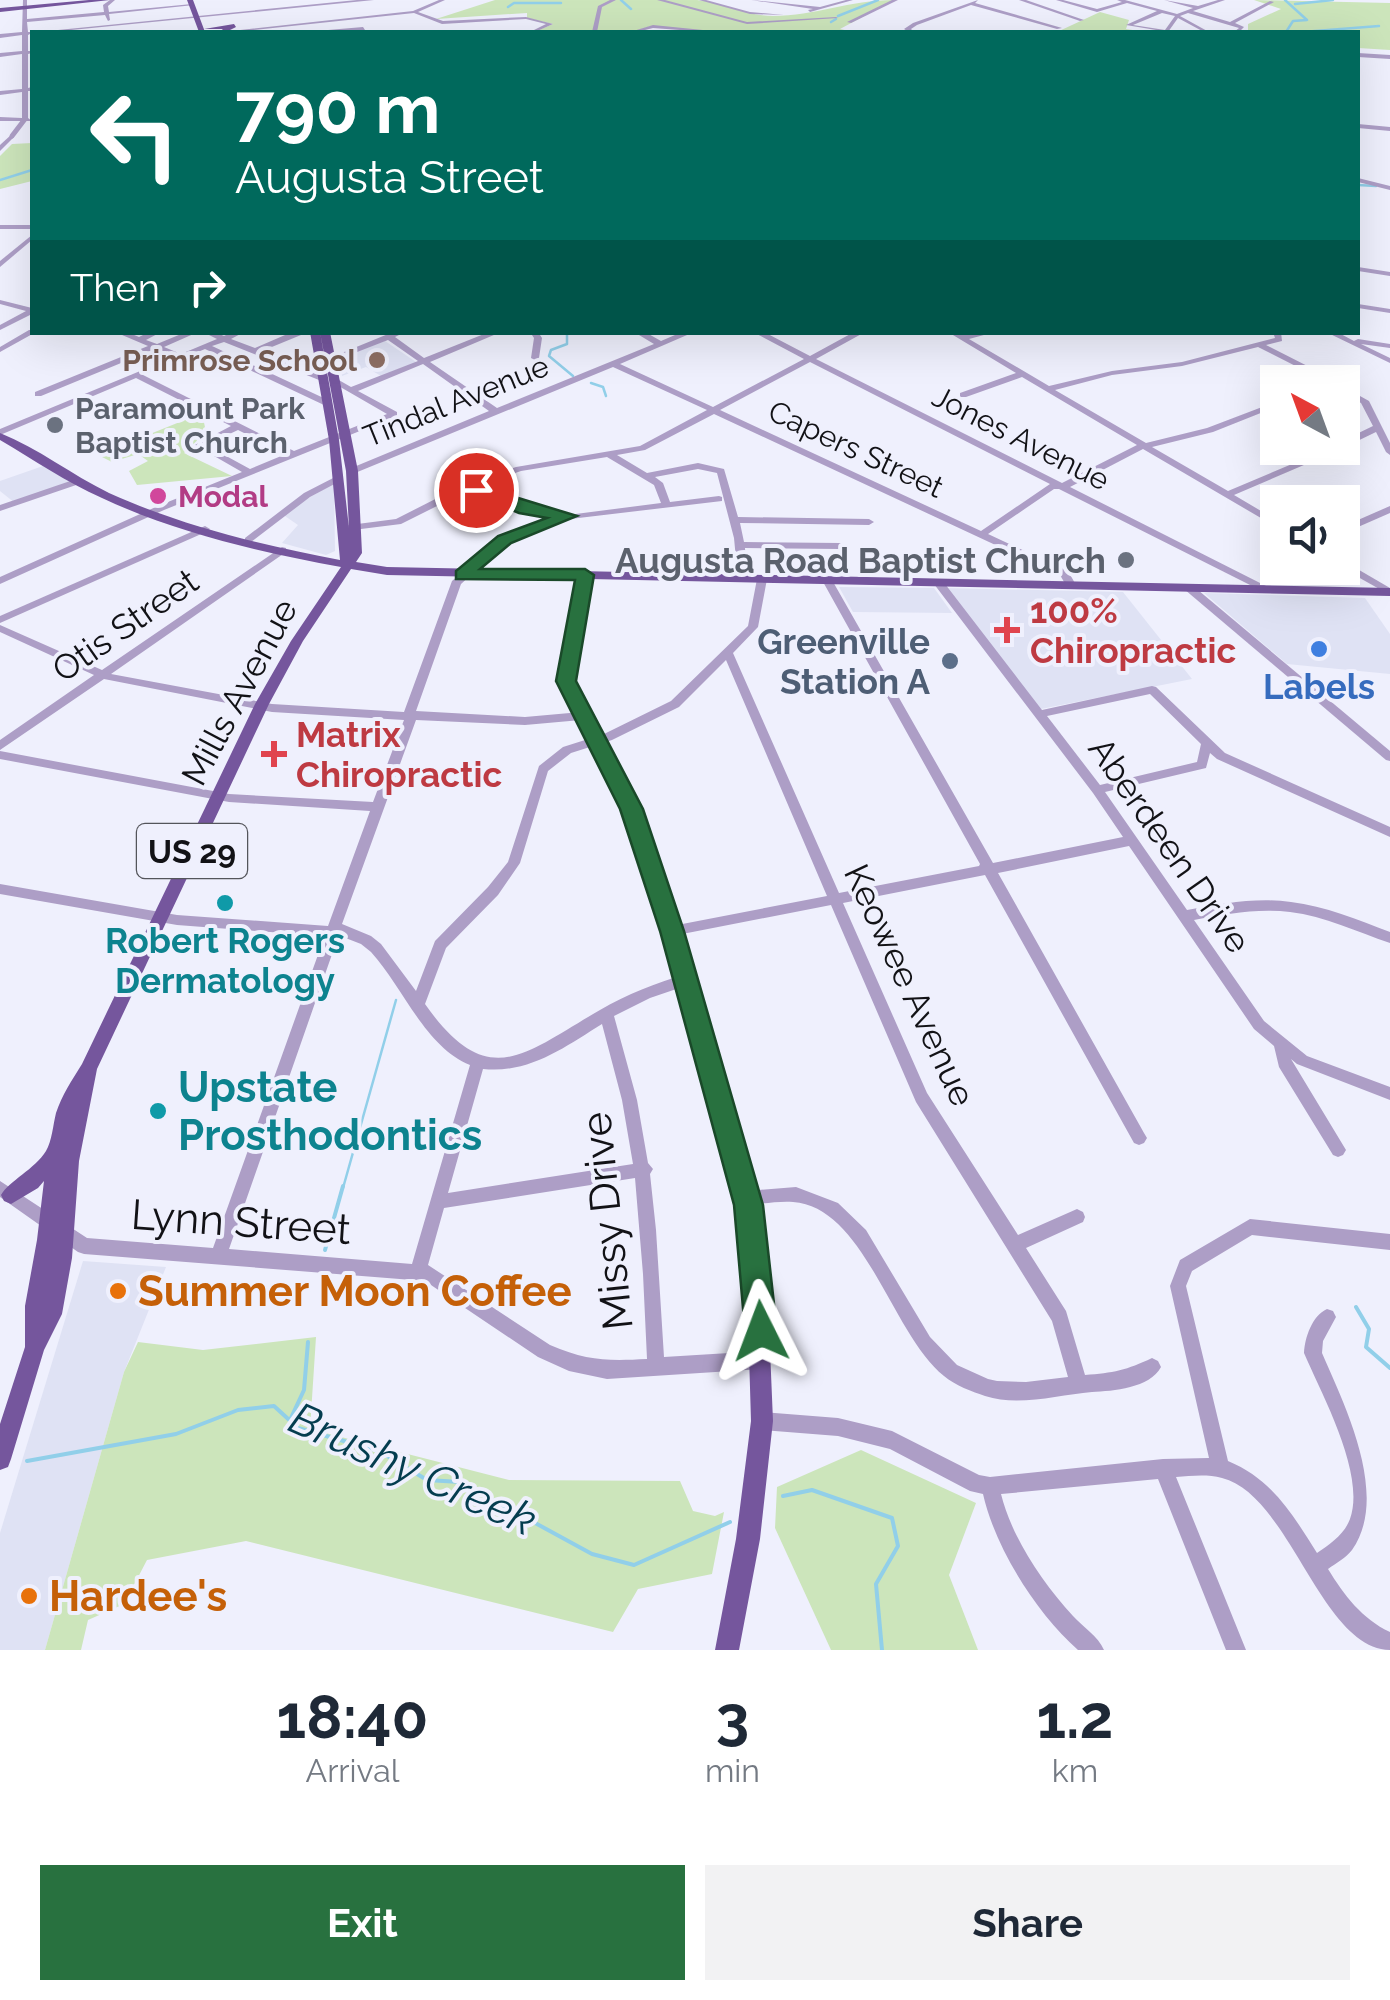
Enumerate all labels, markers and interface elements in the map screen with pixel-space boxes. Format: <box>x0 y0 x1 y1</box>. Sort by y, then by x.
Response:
text: 790 m <box>235 67 440 149</box>
icon: left <box>70 70 200 200</box>
text: Augusta Street <box>235 151 544 204</box>
icon: right <box>180 260 235 315</box>
text: Then <box>70 265 160 310</box>
place label: Primrose School <box>122 343 357 378</box>
street label: Tindal Avenue <box>358 348 554 454</box>
marker: Primrose School <box>366 349 388 371</box>
north arrow <box>1260 365 1360 465</box>
map controls <box>1260 365 1360 585</box>
street label: Jones Avenue <box>927 378 1115 498</box>
place label: Paramount Park Baptist Church <box>75 391 305 460</box>
street label: Capers Street <box>763 393 949 505</box>
marker: Paramount Park Baptist Church <box>44 414 66 436</box>
pin <box>434 448 519 533</box>
icon: arrive <box>449 463 504 518</box>
place label: Modal <box>178 479 268 514</box>
marker: Modal <box>147 485 169 507</box>
button: sound <box>1260 485 1360 585</box>
place label: Augusta Road Baptist Church <box>615 540 1106 581</box>
marker: Augusta Road Baptist Church <box>1115 549 1137 571</box>
street label: Otis Street <box>44 560 206 690</box>
place label: 100% Chiropractic <box>1030 590 1236 671</box>
street label: Mills Avenue <box>173 592 305 792</box>
marker: 100% Chiropractic <box>994 617 1020 643</box>
place label: Greenville Station A <box>757 621 930 702</box>
marker: Labels <box>1308 638 1330 660</box>
marker: Greenville Station A <box>939 650 961 672</box>
place label: Labels <box>1263 666 1375 707</box>
place label: Matrix Chiropractic <box>296 714 502 795</box>
street label: Aberdeen Drive <box>1081 729 1259 961</box>
marker: Matrix Chiropractic <box>261 741 287 767</box>
road number: US 29 <box>137 824 247 878</box>
street label: Keowee Avenue <box>836 858 984 1112</box>
marker: Robert Rogers Dermatology <box>214 892 236 914</box>
place label: Robert Rogers Dermatology <box>105 920 345 1001</box>
place label: Upstate Prosthodontics <box>178 1063 482 1160</box>
marker: Upstate Prosthodontics <box>147 1100 169 1122</box>
street label: Missy Drive <box>571 1110 643 1332</box>
street label: Lynn Street <box>130 1190 352 1254</box>
place label: Summer Moon Coffee <box>138 1267 572 1316</box>
position arrow <box>709 1279 813 1383</box>
marker: Summer Moon Coffee <box>107 1280 129 1302</box>
water label: Brushy Creek <box>281 1391 545 1547</box>
place label: Hardee's <box>49 1572 227 1621</box>
marker: Hardee's <box>18 1585 40 1607</box>
text: 18:40 <box>277 1682 428 1752</box>
text: 3 <box>716 1682 749 1752</box>
text: 1.2 <box>1036 1682 1113 1752</box>
text: Arrival <box>306 1752 399 1789</box>
text: min <box>705 1752 760 1789</box>
text: km <box>1052 1752 1098 1789</box>
button: Exit <box>40 1865 685 1980</box>
button: Share <box>705 1865 1350 1980</box>

